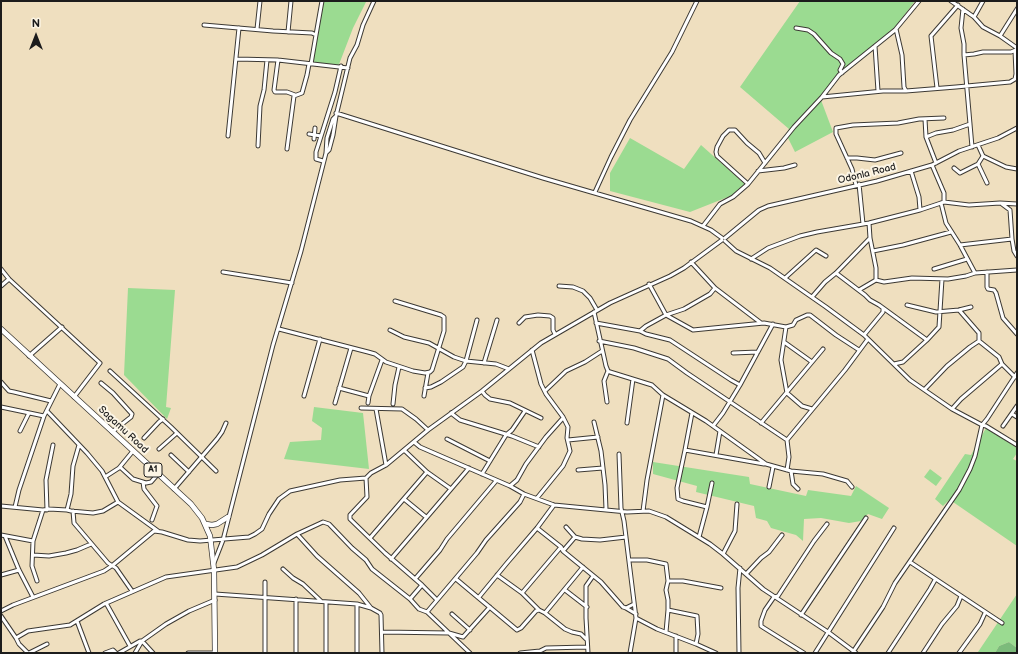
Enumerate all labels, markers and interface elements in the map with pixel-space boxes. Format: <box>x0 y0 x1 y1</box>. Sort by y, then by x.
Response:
north arrow <box>16 16 56 56</box>
text: N <box>32 17 40 30</box>
street label: Odonla Road <box>837 161 897 187</box>
street label: Sagamu Road <box>96 404 150 456</box>
road number: A1 <box>144 463 162 477</box>

